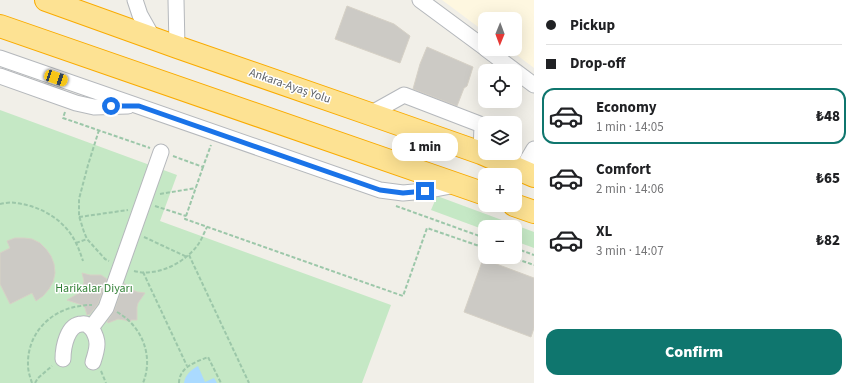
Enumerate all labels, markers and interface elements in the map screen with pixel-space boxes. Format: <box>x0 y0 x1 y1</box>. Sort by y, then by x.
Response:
north arrow <box>478 12 522 56</box>
map controls <box>478 12 522 264</box>
text: Pickup <box>570 15 615 36</box>
text: Drop-off <box>570 53 625 74</box>
street label: Ankara-Ayaş Yolu <box>247 64 333 108</box>
button: locate <box>478 64 522 108</box>
car <box>43 68 69 88</box>
route start <box>102 97 120 115</box>
text: Economy <box>596 97 657 118</box>
icon: car <box>548 98 584 134</box>
text: ₺48 <box>816 106 840 127</box>
button: layers <box>478 116 522 160</box>
text: 1 min · 14:05 <box>596 118 664 136</box>
callout: 1 min <box>392 133 458 161</box>
text: 1 min <box>409 138 441 156</box>
text: Comfort <box>596 159 651 180</box>
icon: car <box>548 160 584 196</box>
button: + <box>478 168 522 212</box>
text: ₺65 <box>816 168 840 189</box>
text: 2 min · 14:06 <box>596 180 664 198</box>
route end <box>416 182 434 200</box>
button: − <box>478 220 522 264</box>
text: XL <box>596 221 612 242</box>
icon: car <box>548 222 584 258</box>
text: ₺82 <box>816 230 840 251</box>
text: 3 min · 14:07 <box>596 242 664 260</box>
park label: Harikalar Diyarı <box>55 280 133 297</box>
button: Confirm <box>546 329 842 375</box>

